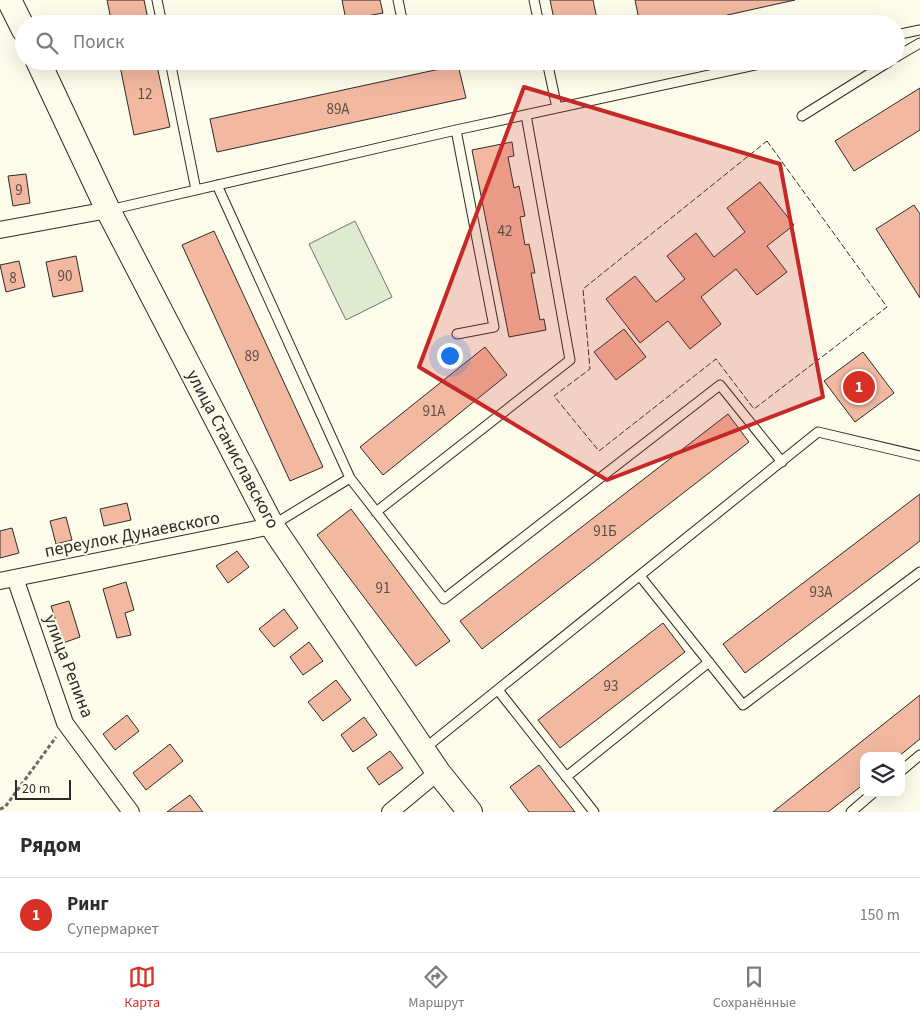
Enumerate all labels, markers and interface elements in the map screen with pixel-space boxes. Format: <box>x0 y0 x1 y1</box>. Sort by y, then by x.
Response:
search box <box>15 15 905 70</box>
icon: search <box>33 29 61 57</box>
text: Поиск <box>73 29 124 56</box>
house number: 12 <box>138 84 152 105</box>
house number: 89А <box>326 99 350 120</box>
house number: 9 <box>15 180 23 201</box>
house number: 42 <box>498 221 512 242</box>
house number: 90 <box>58 266 72 287</box>
house number: 8 <box>9 268 17 289</box>
your location <box>437 343 463 369</box>
house number: 89 <box>245 346 259 367</box>
street label: улица Станиславского <box>180 365 285 533</box>
pin: 1 <box>843 368 875 406</box>
house number: 91А <box>422 401 446 422</box>
street label: переулок Дунаевского <box>42 505 222 564</box>
house number: 91Б <box>593 521 617 542</box>
house number: 91 <box>376 578 390 599</box>
house number: 93А <box>809 582 833 603</box>
street label: улица Репина <box>37 611 100 721</box>
house number: 93 <box>604 676 618 697</box>
map controls <box>860 752 905 797</box>
button: layers <box>860 752 905 797</box>
scale bar <box>15 777 71 800</box>
text: 20 m <box>22 779 50 799</box>
text: Рядом <box>20 830 81 860</box>
text: Ринг <box>67 891 109 918</box>
text: 1 <box>32 904 40 926</box>
text: 150 m <box>860 904 900 926</box>
text: Супермаркет <box>67 918 159 940</box>
tab: Карта <box>124 963 160 1013</box>
tab: Маршрут <box>408 963 464 1013</box>
tab: Сохранённые <box>713 963 796 1013</box>

